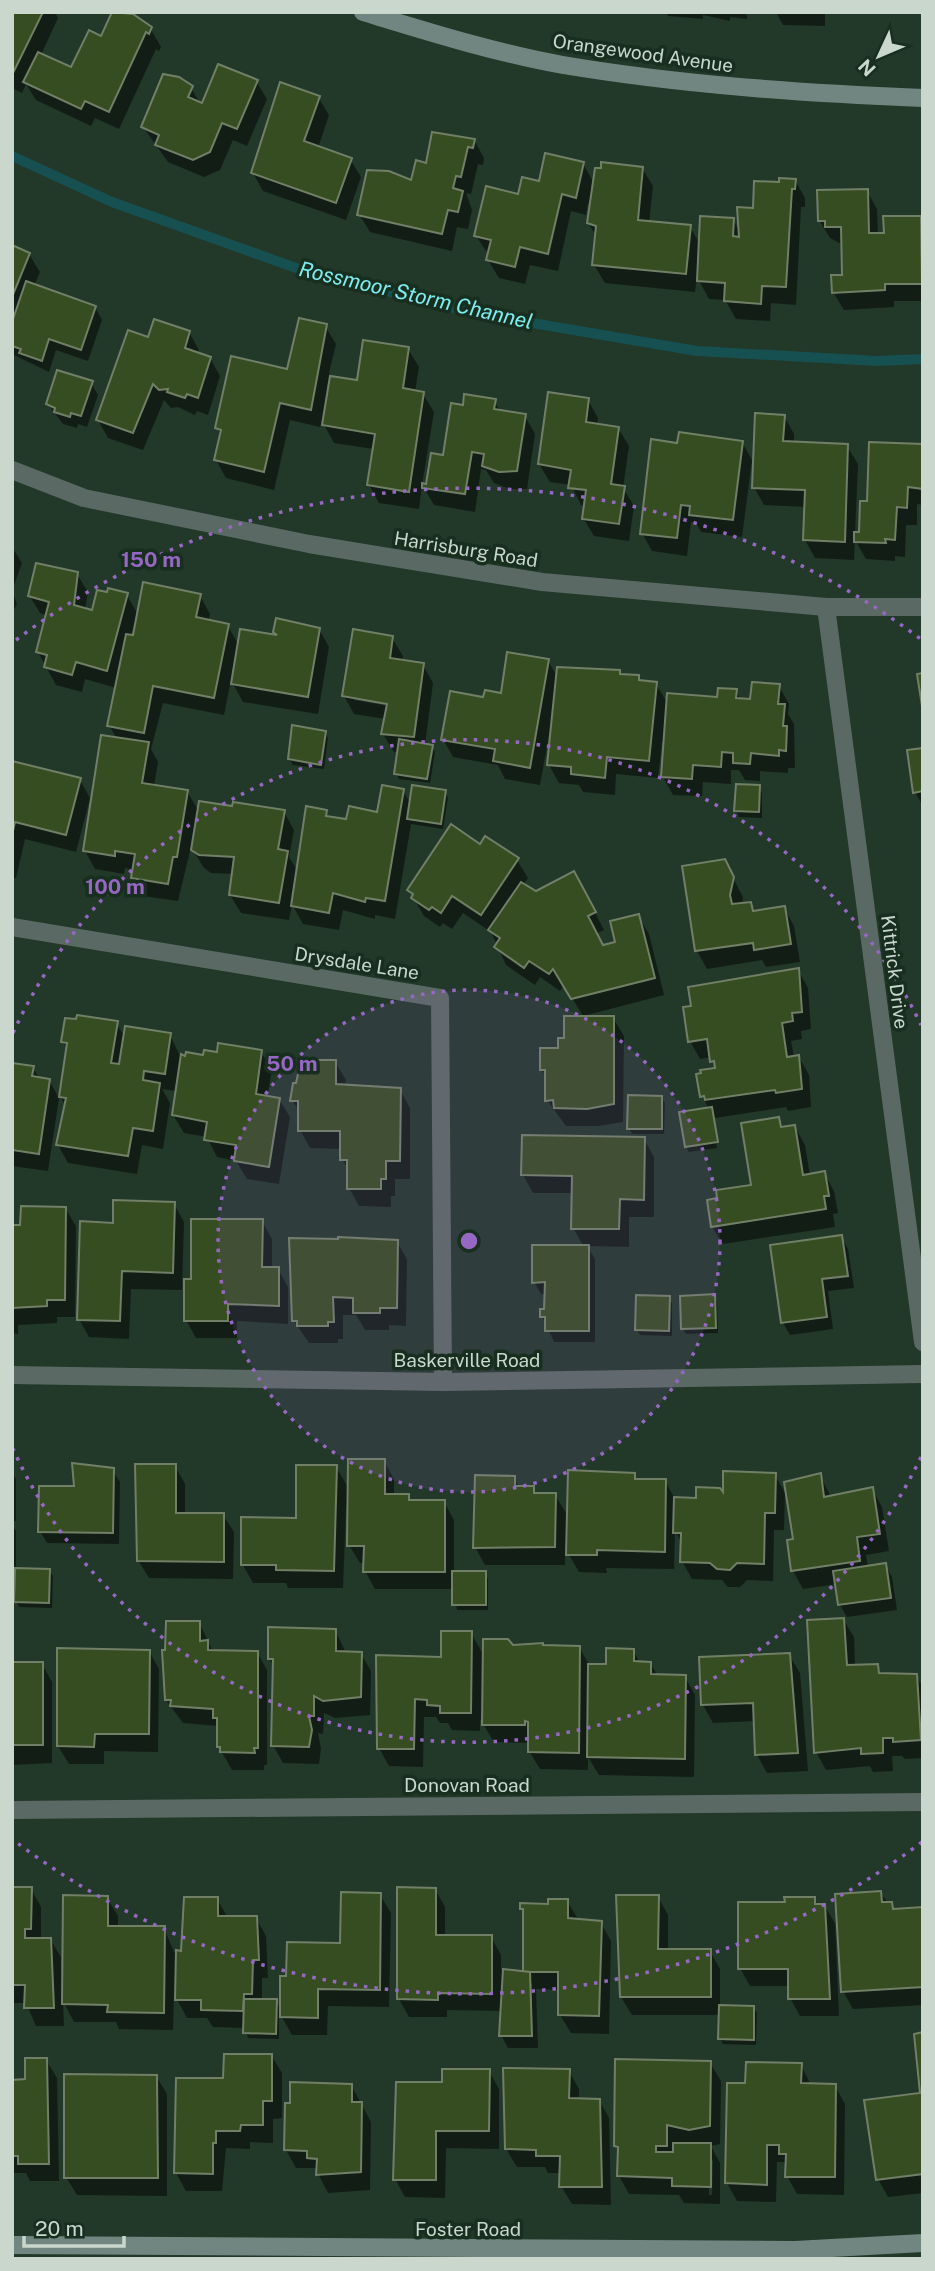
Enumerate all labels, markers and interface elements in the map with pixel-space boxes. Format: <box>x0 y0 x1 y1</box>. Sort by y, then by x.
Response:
north arrow <box>844 21 914 91</box>
street label: Orangewood Avenue <box>551 29 735 77</box>
text: N <box>854 55 880 81</box>
water label: Rossmoor Storm Channel <box>297 256 535 334</box>
street label: Harrisburg Road <box>393 527 539 571</box>
text: 150 m <box>121 547 181 572</box>
text: 100 m <box>85 874 145 899</box>
street label: Kittrick Drive <box>877 914 913 1030</box>
street label: Drysdale Lane <box>293 942 421 984</box>
text: 50 m <box>266 1051 318 1076</box>
centre of rings <box>457 1229 481 1253</box>
street label: Baskerville Road <box>394 1349 540 1371</box>
street label: Donovan Road <box>404 1774 530 1796</box>
scale bar <box>24 2204 124 2248</box>
text: 20 m <box>35 2216 84 2241</box>
street label: Foster Road <box>415 2218 521 2240</box>

